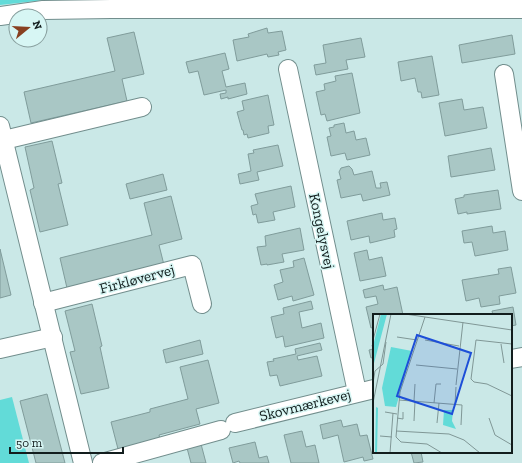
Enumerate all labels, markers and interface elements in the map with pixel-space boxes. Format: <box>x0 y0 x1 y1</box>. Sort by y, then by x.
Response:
north arrow <box>8 8 48 48</box>
text: N <box>30 19 45 32</box>
street label: Kongelysvej <box>305 192 339 270</box>
street label: Firkløvervej <box>97 260 177 298</box>
inset map <box>373 314 512 453</box>
street label: Skovmærkevej <box>257 385 353 425</box>
scale bar <box>10 429 123 455</box>
text: 50 m <box>16 436 43 450</box>

